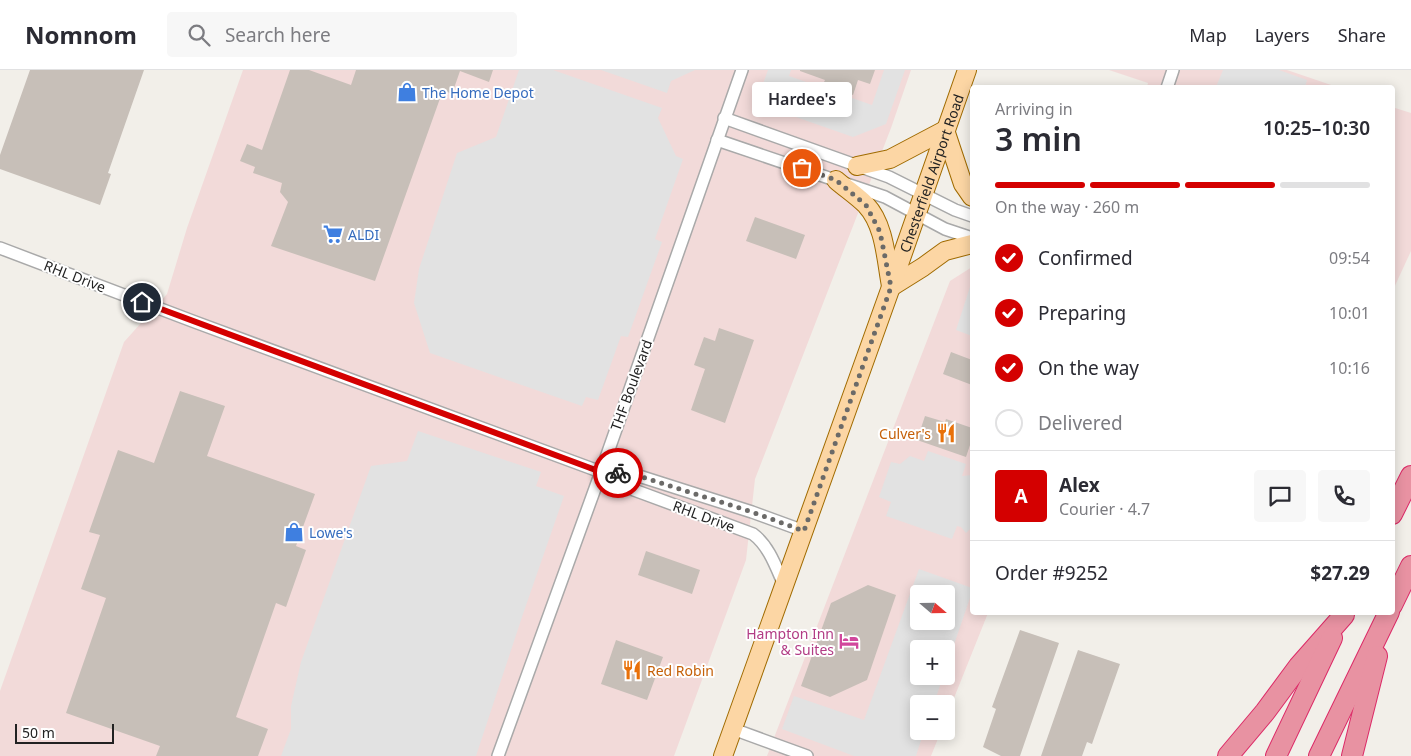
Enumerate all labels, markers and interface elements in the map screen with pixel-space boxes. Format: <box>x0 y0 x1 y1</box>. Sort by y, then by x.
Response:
search box <box>167 12 517 57</box>
text: Nomnom <box>25 18 137 51</box>
icon: search <box>185 21 213 49</box>
text: Search here <box>225 22 331 48</box>
text: Map <box>1189 23 1227 47</box>
text: Layers <box>1255 23 1310 47</box>
text: Share <box>1338 23 1386 47</box>
shop icon: The Home Depot <box>396 81 418 103</box>
place label: The Home Depot <box>422 83 534 102</box>
callout: Hardee's <box>752 83 852 118</box>
text: Hardee's <box>768 88 836 110</box>
street label: Chesterfield Airport Road <box>894 91 967 255</box>
text: Arriving in <box>995 98 1073 120</box>
text: 10:25–10:30 <box>1263 115 1370 141</box>
text: 3 min <box>995 117 1082 160</box>
pin <box>781 147 823 189</box>
icon: bag <box>788 154 816 182</box>
text: On the way · 260 m <box>995 196 1139 218</box>
supermarket icon: ALDI <box>322 223 344 245</box>
place label: ALDI <box>348 225 380 244</box>
icon: check <box>995 244 1023 272</box>
text: Confirmed <box>1038 245 1133 271</box>
text: 09:54 <box>1329 247 1370 269</box>
street label: RHL Drive <box>41 256 109 296</box>
pin <box>121 281 163 323</box>
icon: home <box>128 288 156 316</box>
icon: check <box>995 299 1023 327</box>
text: Preparing <box>1038 300 1126 326</box>
text: 10:01 <box>1329 302 1370 324</box>
street label: THF Boulevard <box>606 337 656 433</box>
icon: check <box>995 354 1023 382</box>
text: On the way <box>1038 355 1139 381</box>
text: 10:16 <box>1329 357 1370 379</box>
text: Delivered <box>1038 410 1123 436</box>
restaurant icon: Culver's <box>935 422 957 444</box>
place label: Culver's <box>879 424 931 443</box>
courier <box>593 448 643 498</box>
icon: bike <box>604 459 632 487</box>
button: chat <box>1254 470 1306 522</box>
button: phone <box>1318 470 1370 522</box>
text: Alex <box>1059 472 1100 498</box>
text: A <box>1014 483 1028 509</box>
street label: RHL Drive <box>670 496 738 536</box>
text: Courier · 4.7 <box>1059 498 1150 520</box>
shop icon: Lowe's <box>283 521 305 543</box>
place label: Lowe's <box>309 523 353 542</box>
text: Order #9252 <box>995 560 1108 586</box>
text: $27.29 <box>1310 560 1370 586</box>
north arrow <box>910 585 955 630</box>
map controls <box>910 585 955 740</box>
place label: Hampton Inn & Suites <box>746 624 834 659</box>
hotel icon: Hampton Inn & Suites <box>838 630 860 652</box>
button: + <box>910 640 955 685</box>
restaurant icon: Red Robin <box>621 659 643 681</box>
place label: Red Robin <box>647 661 714 680</box>
button: − <box>910 695 955 740</box>
scale bar <box>15 721 114 744</box>
text: 50 m <box>22 723 55 742</box>

